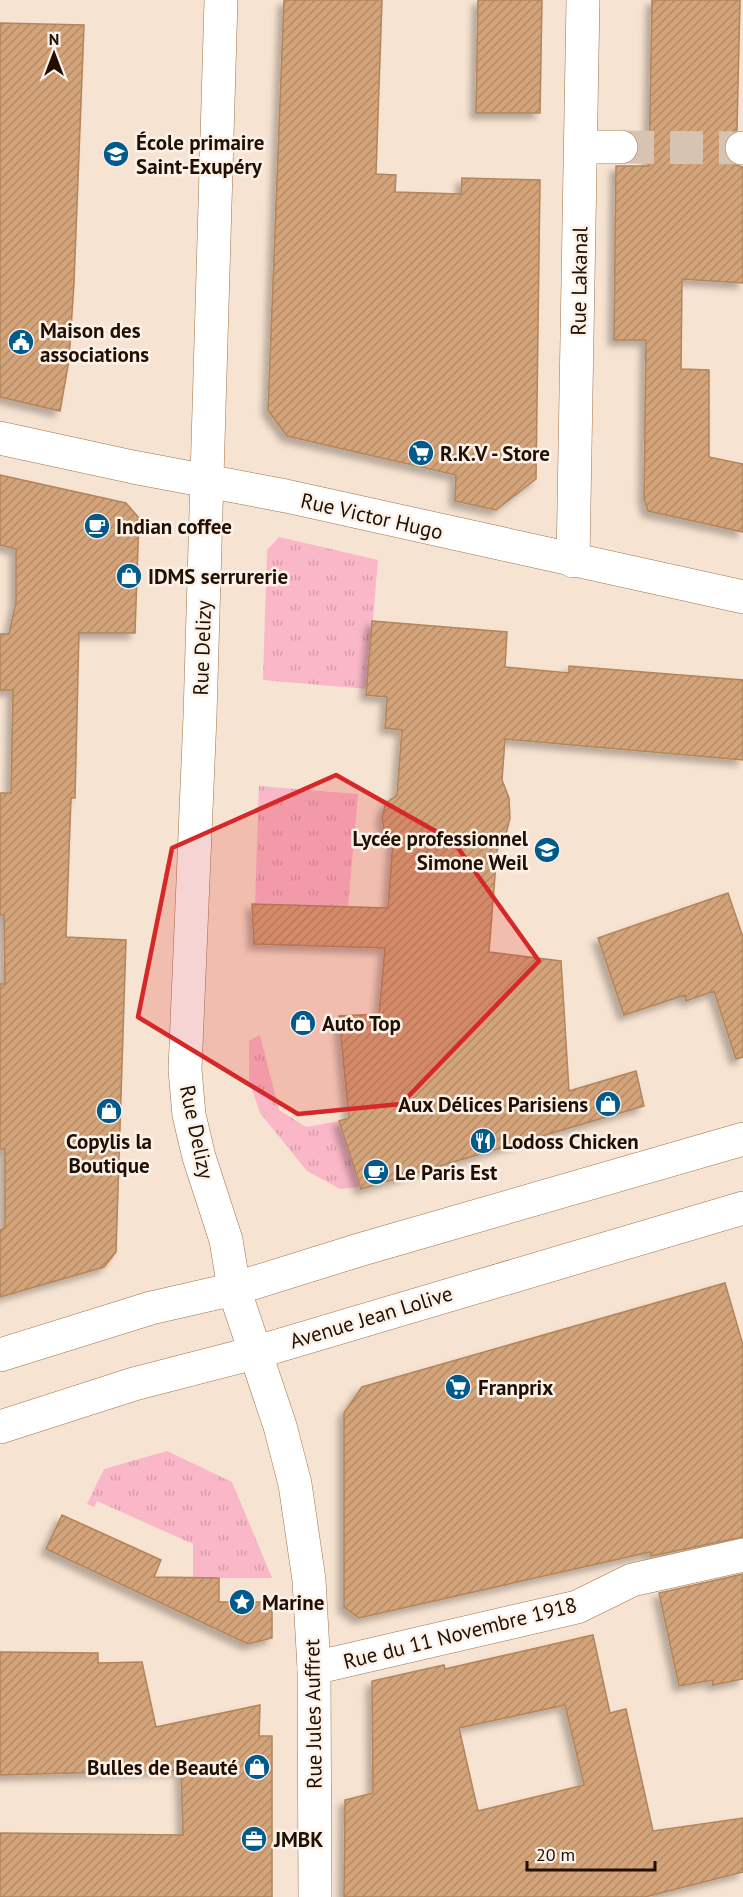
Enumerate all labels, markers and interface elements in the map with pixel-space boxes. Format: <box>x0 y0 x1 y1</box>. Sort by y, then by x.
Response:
north arrow <box>24 24 84 84</box>
text: N <box>49 29 59 49</box>
place label: École primaire Saint-Exupéry <box>136 129 265 180</box>
school or university icon: École primaire Saint-Exupéry <box>101 139 131 169</box>
street label: Rue Lakanal <box>565 226 593 336</box>
place label: Maison des associations <box>40 317 149 368</box>
public building icon: Maison des associations <box>6 327 36 357</box>
supermarket icon: R.K.V - Store <box>406 438 436 468</box>
place label: R.K.V - Store <box>440 440 550 467</box>
street label: Rue Victor Hugo <box>298 487 446 545</box>
cafe icon: Indian coffee <box>82 511 112 541</box>
place label: Indian coffee <box>116 513 232 540</box>
shop icon: IDMS serrurerie <box>114 561 144 591</box>
place label: IDMS serrurerie <box>148 563 288 590</box>
street label: Rue Delizy <box>187 600 217 696</box>
place label: Lycée professionnel Simone Weil <box>352 825 529 876</box>
school or university icon: Lycée professionnel Simone Weil <box>532 835 562 865</box>
shop icon: Auto Top <box>288 1008 318 1038</box>
place label: Auto Top <box>322 1010 401 1037</box>
street label: Rue Delizy <box>174 1083 220 1181</box>
shop icon: Aux Délices Parisiens <box>593 1089 623 1119</box>
place label: Aux Délices Parisiens <box>398 1091 588 1118</box>
shop icon: Copylis la Boutique <box>94 1096 124 1126</box>
restaurant icon: Lodoss Chicken <box>468 1126 498 1156</box>
place label: Copylis la Boutique <box>66 1128 152 1179</box>
place label: Lodoss Chicken <box>502 1128 639 1155</box>
cafe icon: Le Paris Est <box>361 1157 391 1187</box>
place label: Le Paris Est <box>395 1159 498 1186</box>
street label: Avenue Jean Lolive <box>286 1279 456 1355</box>
supermarket icon: Franprix <box>443 1372 473 1402</box>
place label: Franprix <box>478 1374 553 1401</box>
place icon: Marine <box>227 1587 257 1617</box>
place label: Marine <box>262 1589 324 1616</box>
street label: Rue du 11 Novembre 1918 <box>340 1591 580 1675</box>
street label: Rue Jules Auffret <box>298 1639 328 1789</box>
shop icon: Bulles de Beauté <box>242 1752 272 1782</box>
place label: Bulles de Beauté <box>87 1754 238 1781</box>
office icon: JMBK <box>239 1824 269 1854</box>
place label: JMBK <box>273 1826 323 1853</box>
scale bar <box>527 1834 654 1872</box>
text: 20 m <box>536 1843 575 1866</box>

